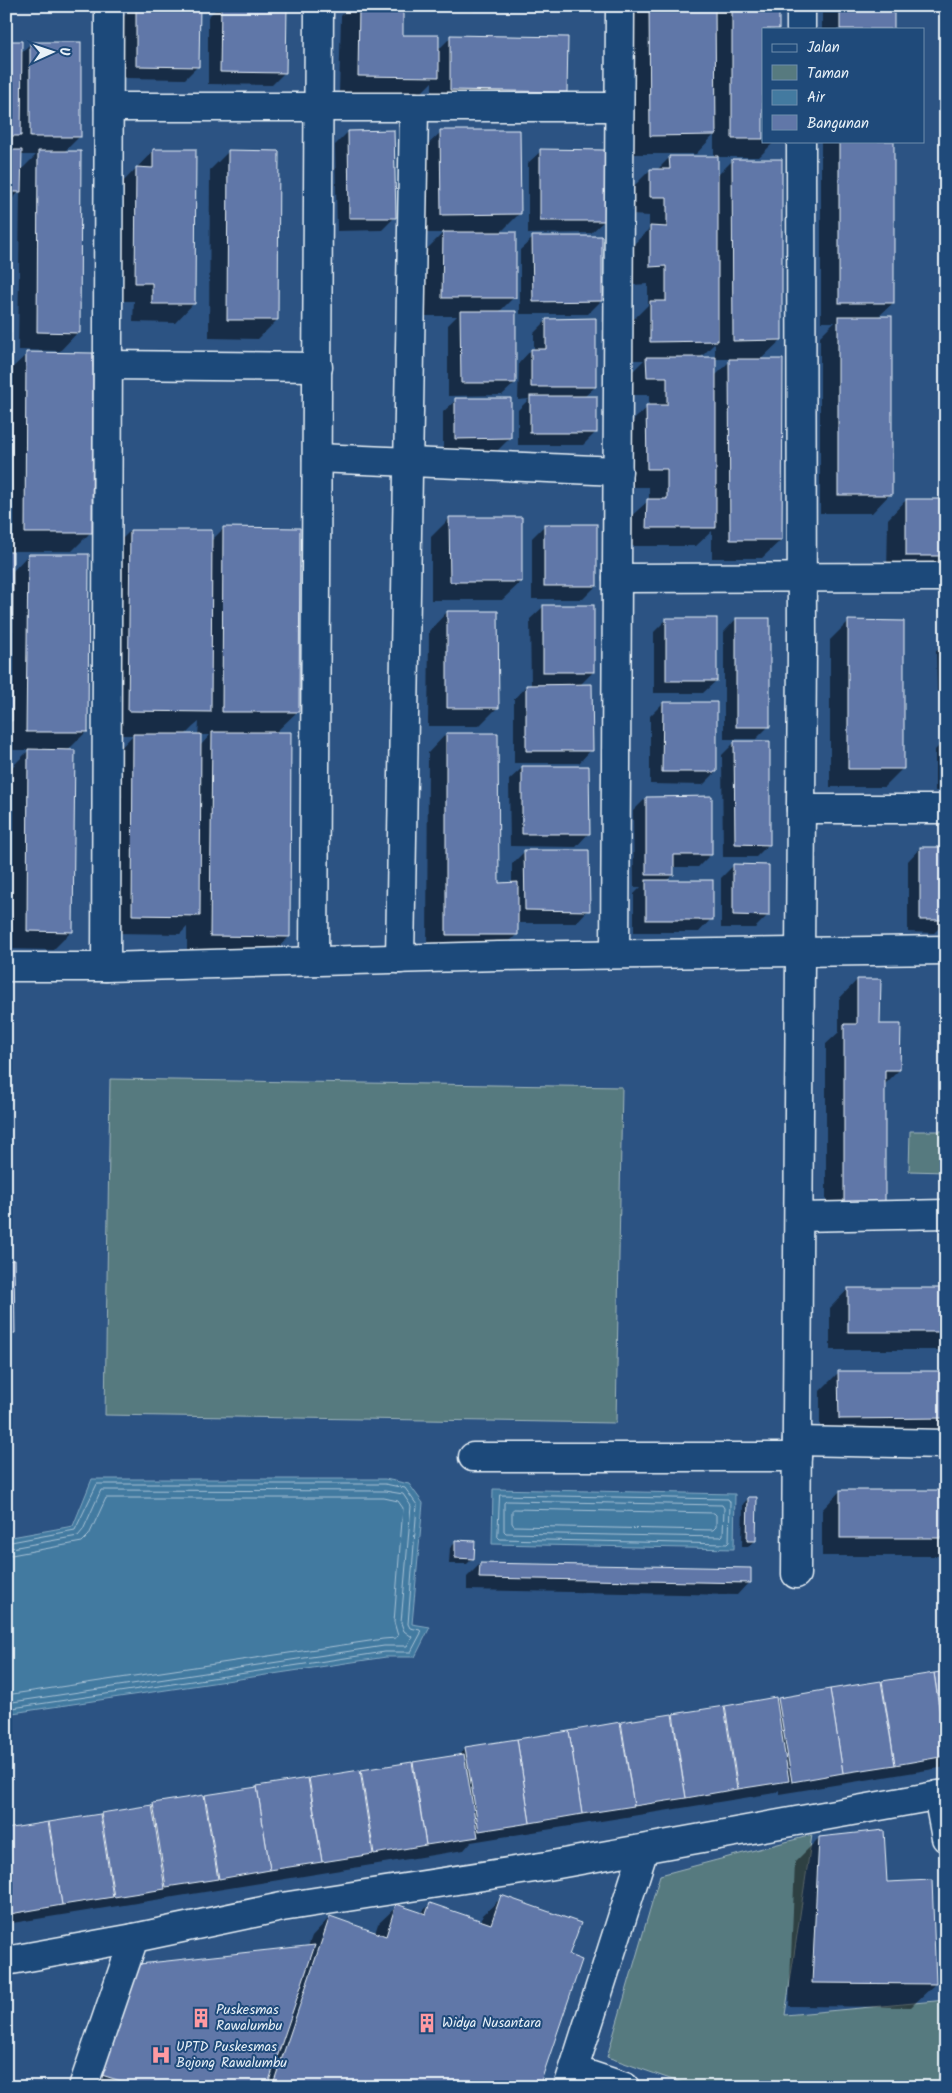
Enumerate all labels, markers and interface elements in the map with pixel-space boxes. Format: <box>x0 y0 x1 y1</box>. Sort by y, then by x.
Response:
north arrow <box>28 28 78 78</box>
legend <box>762 28 924 142</box>
text: Jalan <box>807 36 840 60</box>
text: U <box>53 47 75 57</box>
text: Taman <box>807 62 849 86</box>
text: Air <box>807 86 826 110</box>
text: Bangunan <box>807 112 869 136</box>
place label: Puskesmas Rawalumbu <box>216 1999 282 2037</box>
building icon: Puskesmas Rawalumbu <box>190 2007 212 2029</box>
building icon: Widya Nusantara <box>416 2012 438 2034</box>
place label: Widya Nusantara <box>442 2012 541 2034</box>
place label: UPTD Puskesmas Bojong Rawalumbu <box>176 2036 287 2074</box>
hospital icon: UPTD Puskesmas Bojong Rawalumbu <box>150 2044 172 2066</box>

